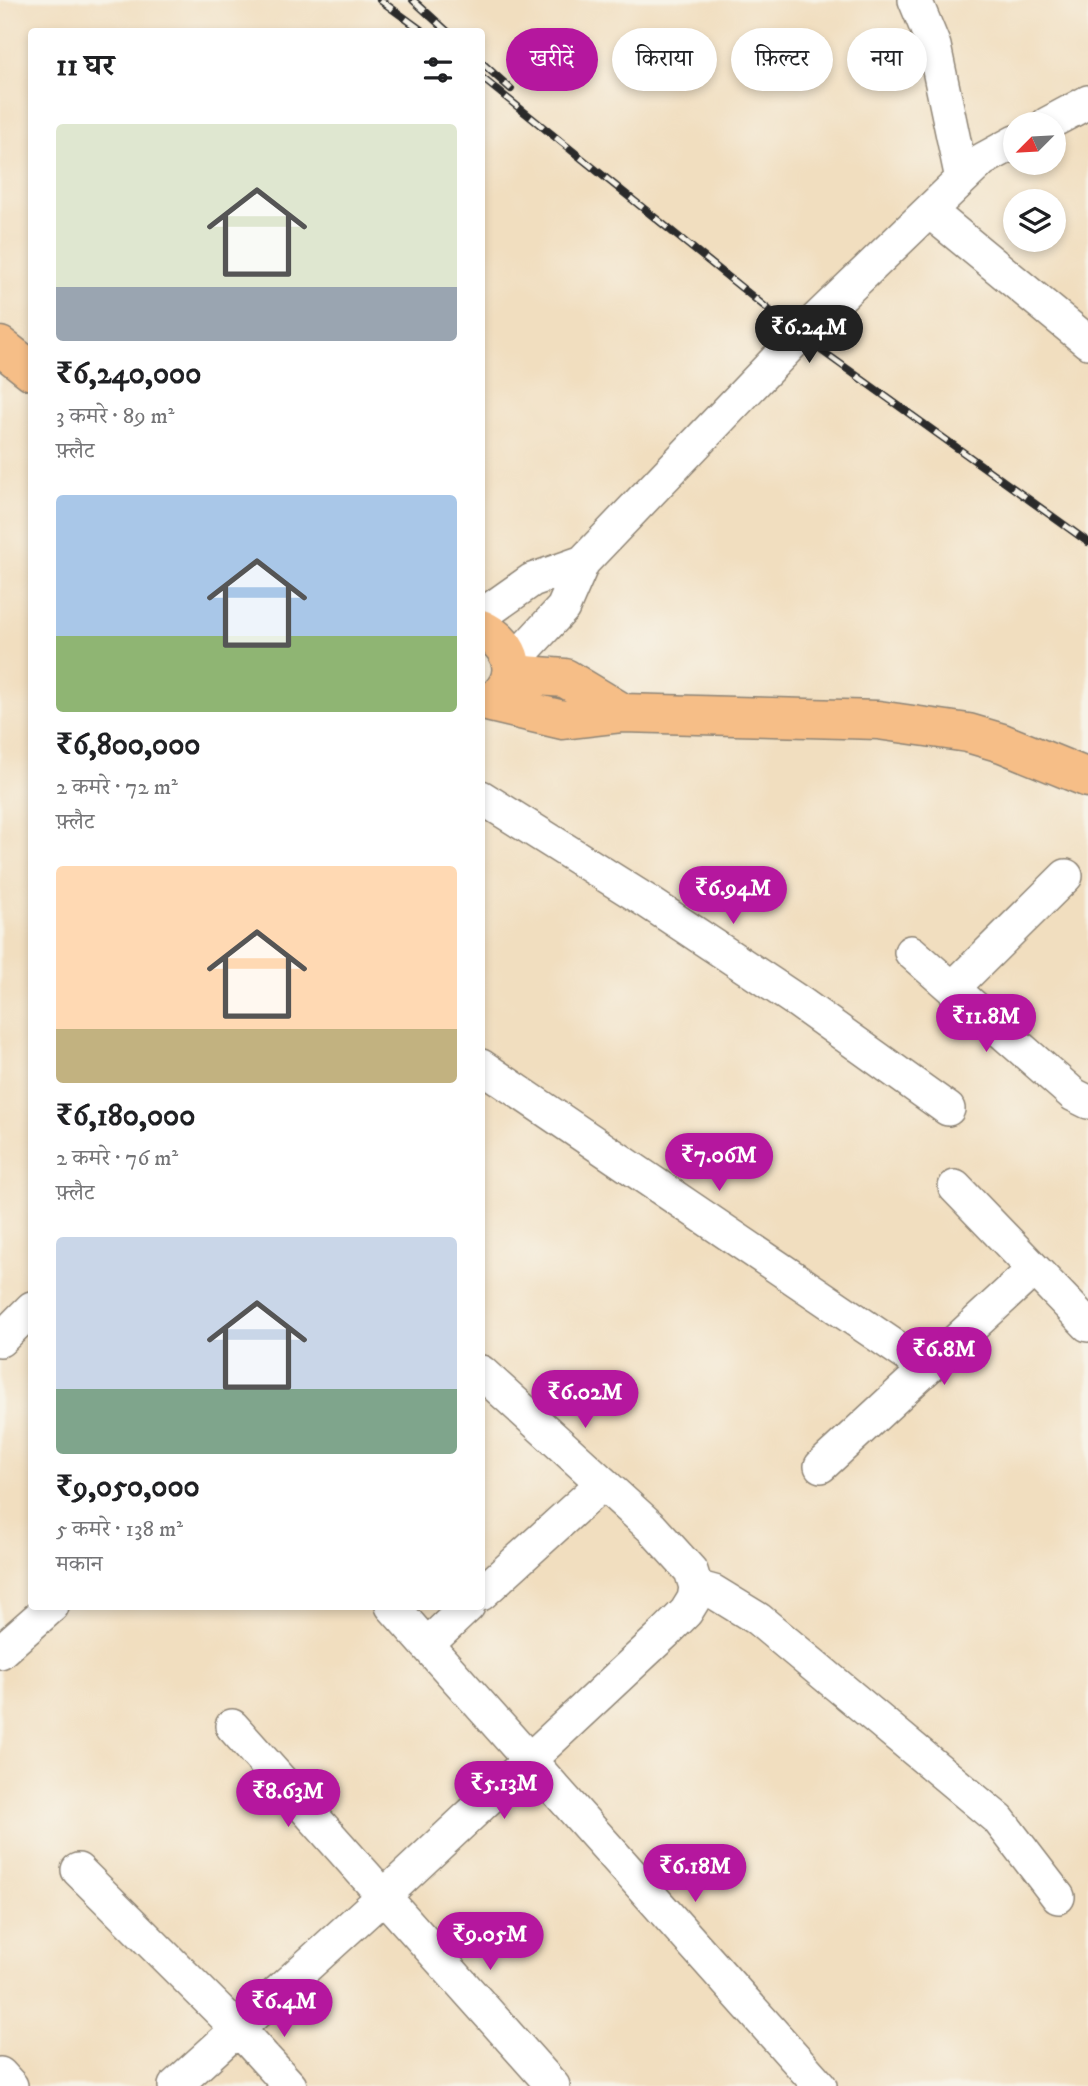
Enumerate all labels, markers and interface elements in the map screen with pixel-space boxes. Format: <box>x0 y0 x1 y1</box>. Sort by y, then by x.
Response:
chip: खरीदें <box>506 28 598 91</box>
chip: किराया <box>612 28 717 91</box>
chip: फ़िल्टर <box>731 28 833 91</box>
chip: नया <box>847 28 927 91</box>
text: 11 घर <box>56 48 114 85</box>
icon: filters <box>419 51 457 89</box>
north arrow <box>1003 112 1066 175</box>
map controls <box>1003 112 1066 252</box>
icon: home <box>194 169 320 295</box>
button: layers <box>1003 189 1066 252</box>
pin: ₹6.24M <box>752 306 866 365</box>
text: ₹6.24M <box>771 313 847 342</box>
text: ₹6,240,000 <box>56 356 201 393</box>
text: 3 कमरे · 89 m² <box>56 402 175 431</box>
text: फ़्लैट <box>56 437 94 466</box>
icon: home <box>194 540 320 666</box>
text: ₹6,800,000 <box>56 727 200 764</box>
text: 2 कमरे · 72 m² <box>56 773 178 802</box>
text: फ़्लैट <box>56 808 94 837</box>
pin: ₹6.94M <box>676 866 790 926</box>
text: ₹6.94M <box>695 874 771 903</box>
icon: home <box>194 911 320 1037</box>
pin: ₹11.8M <box>929 995 1043 1054</box>
text: ₹11.8M <box>952 1002 1020 1031</box>
text: ₹6,180,000 <box>56 1098 195 1135</box>
pin: ₹7.06M <box>662 1134 776 1193</box>
text: ₹7.06M <box>681 1141 757 1170</box>
text: 2 कमरे · 76 m² <box>56 1144 178 1173</box>
text: फ़्लैट <box>56 1179 94 1208</box>
icon: home <box>194 1282 320 1408</box>
pin: ₹6.8M <box>895 1328 993 1387</box>
text: ₹6.8M <box>913 1335 975 1364</box>
pin: ₹6.02M <box>528 1370 642 1430</box>
text: ₹6.02M <box>547 1378 623 1407</box>
text: ₹9,050,000 <box>56 1469 200 1506</box>
text: 5 कमरे · 138 m² <box>56 1515 183 1544</box>
text: मकान <box>56 1550 103 1579</box>
pin: ₹5.13M <box>447 1762 561 1821</box>
text: ₹5.13M <box>470 1769 538 1798</box>
pin: ₹8.63M <box>231 1770 345 1829</box>
text: ₹8.63M <box>252 1777 324 1806</box>
pin: ₹6.18M <box>638 1844 752 1904</box>
text: ₹6.18M <box>659 1852 731 1881</box>
pin: ₹9.05M <box>433 1912 547 1972</box>
text: ₹9.05M <box>453 1920 527 1949</box>
pin: ₹6.4M <box>235 1980 333 2039</box>
text: ₹6.4M <box>252 1987 316 2016</box>

